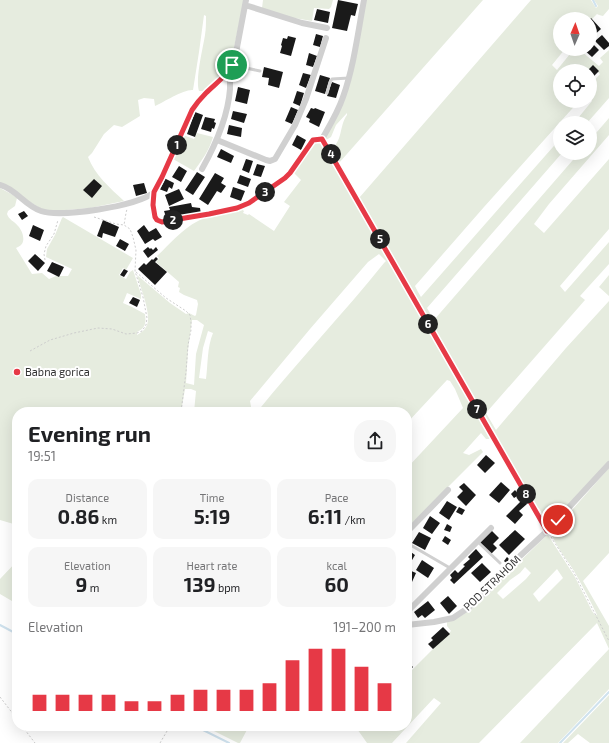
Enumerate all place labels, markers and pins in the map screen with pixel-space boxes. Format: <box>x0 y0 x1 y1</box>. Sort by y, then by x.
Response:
pin <box>215 48 249 82</box>
pin: 1 <box>167 135 187 155</box>
pin: 4 <box>321 144 341 164</box>
pin: 3 <box>255 182 275 202</box>
pin: 2 <box>163 210 183 230</box>
pin: 5 <box>370 229 390 249</box>
pin: 6 <box>418 314 438 334</box>
place label: Babna gorica <box>25 365 90 378</box>
marker: Babna gorica <box>12 367 22 377</box>
pin: 7 <box>467 399 487 419</box>
pin: 8 <box>516 484 536 504</box>
pin <box>541 503 575 537</box>

